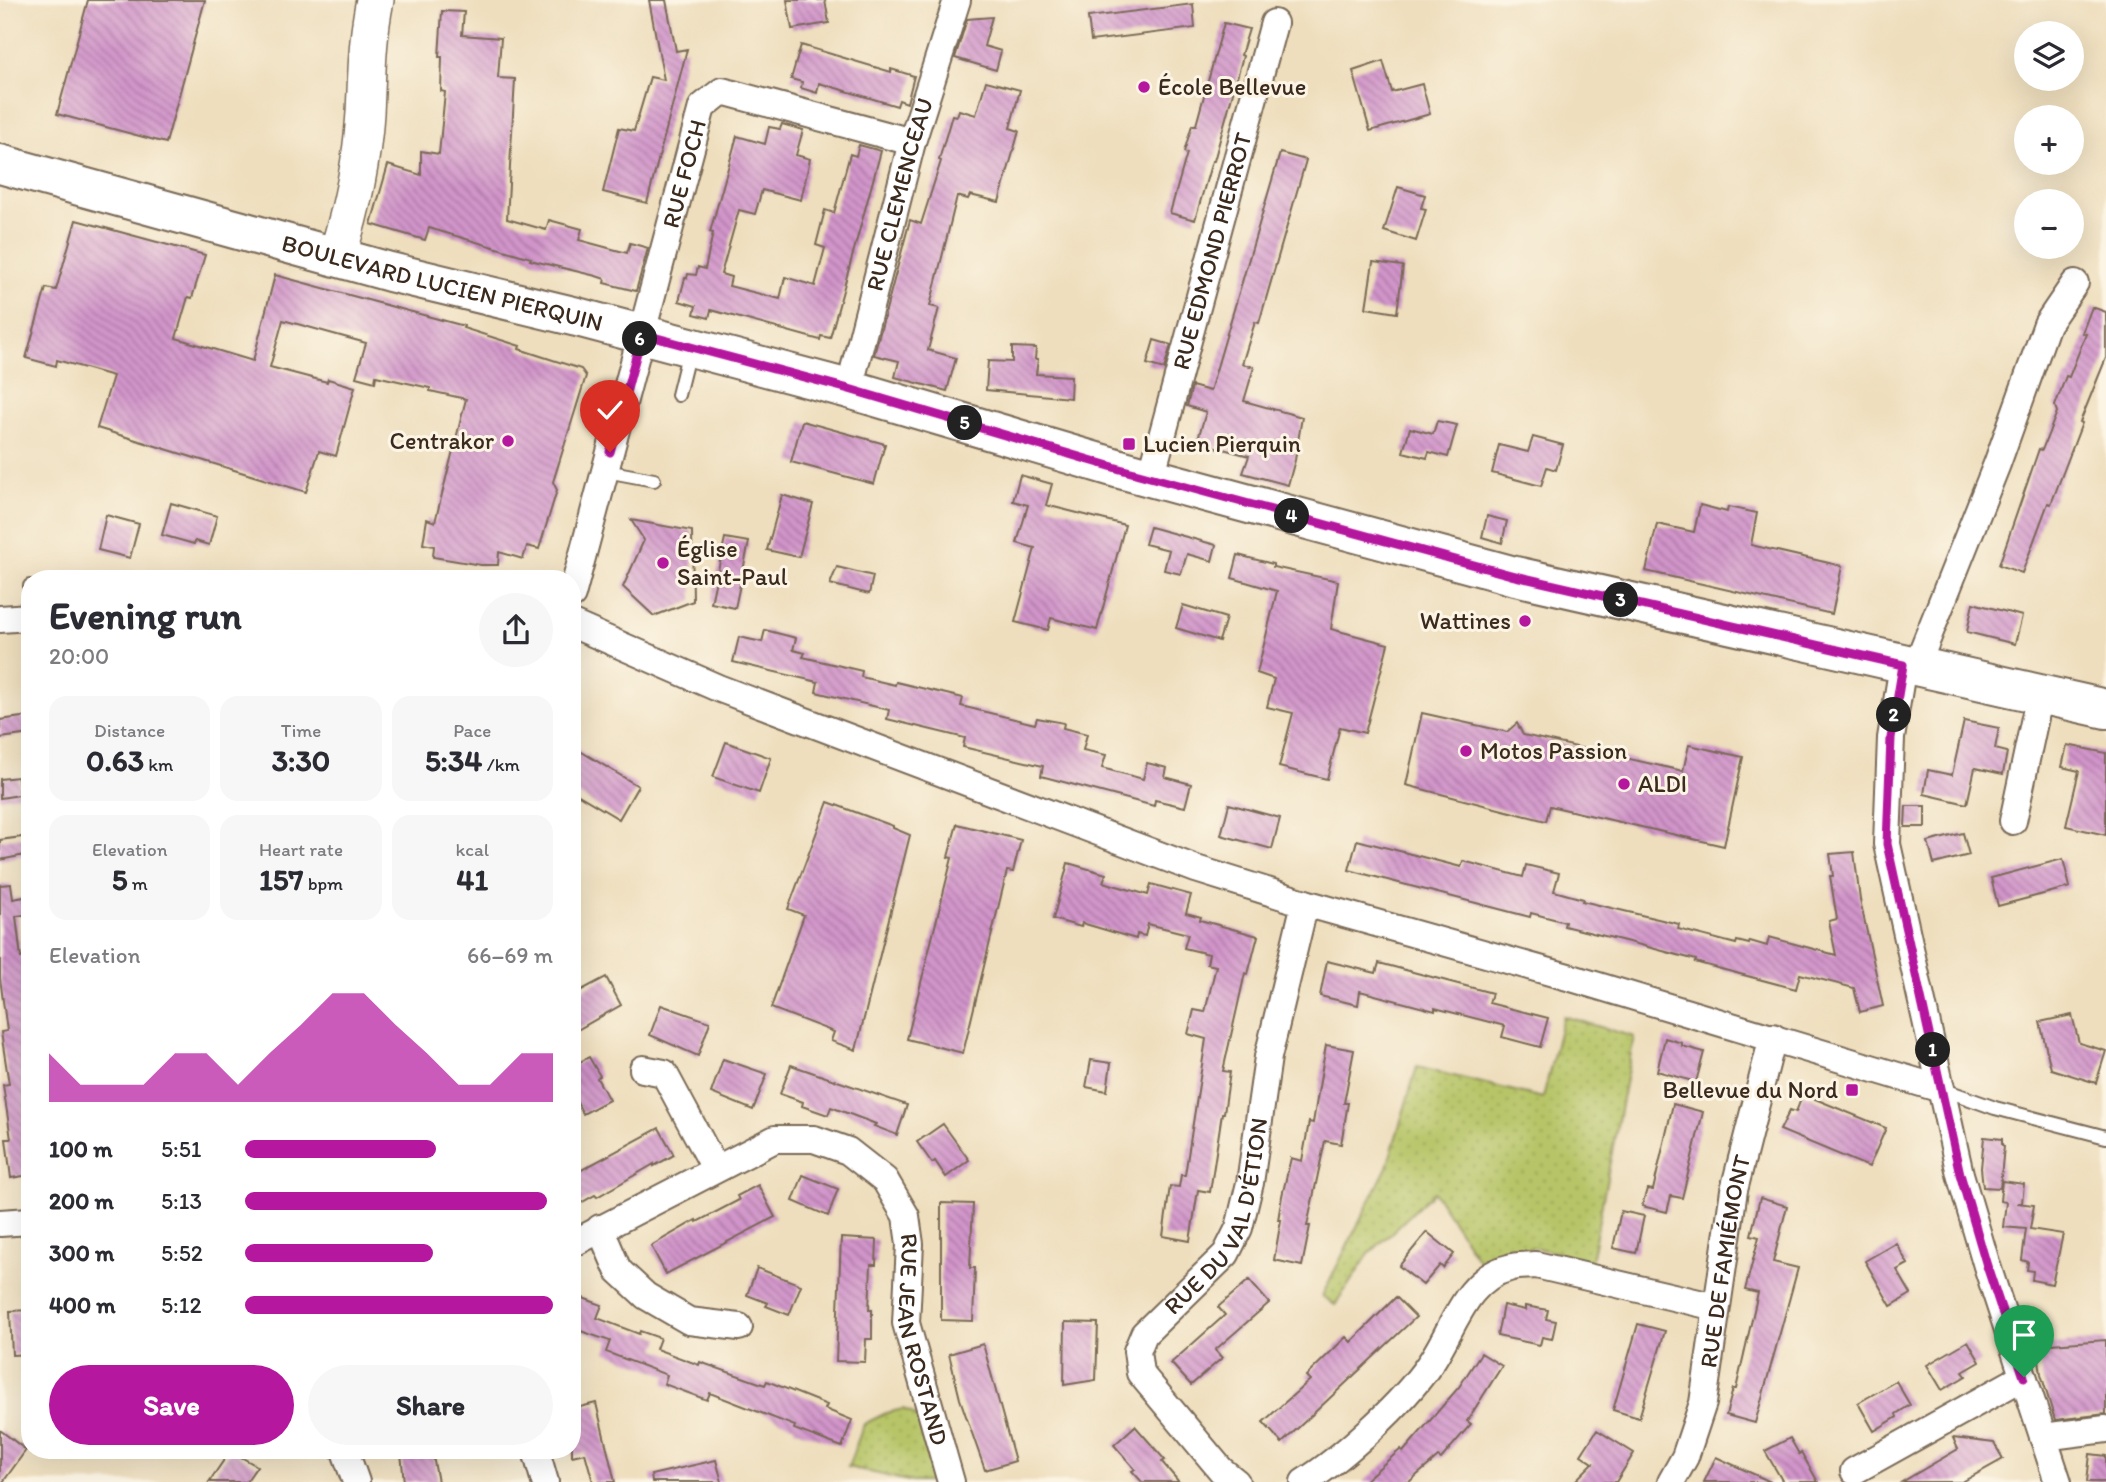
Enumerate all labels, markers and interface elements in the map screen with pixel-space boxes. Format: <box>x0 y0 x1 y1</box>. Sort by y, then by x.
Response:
map controls <box>2014 21 2084 259</box>
button: layers <box>2014 21 2084 91</box>
place label: École Bellevue <box>1158 72 1306 101</box>
marker: École Bellevue <box>1136 79 1152 95</box>
street label: RUE CLEMENCEAU <box>860 94 939 294</box>
button: + <box>2014 105 2084 175</box>
street label: RUE FOCH <box>655 116 712 231</box>
street label: RUE EDMOND PIERROT <box>1166 129 1258 373</box>
button: − <box>2014 189 2084 259</box>
street label: BOULEVARD LUCIEN PIERQUIN <box>279 228 606 337</box>
pin: 6 <box>622 322 658 356</box>
text: 6 <box>634 327 645 350</box>
pin <box>580 380 640 452</box>
icon: check <box>591 391 629 429</box>
pin: 5 <box>948 406 982 440</box>
text: 5 <box>960 411 969 434</box>
place label: Centrakor <box>390 426 494 455</box>
place label: Lucien Pierquin <box>1143 429 1301 458</box>
marker: Centrakor <box>500 433 516 449</box>
marker: Lucien Pierquin <box>1121 436 1137 452</box>
pin: 4 <box>1274 498 1310 534</box>
text: 4 <box>1286 504 1297 527</box>
place label: Église Saint-Paul <box>677 534 788 591</box>
marker: Église Saint-Paul <box>655 555 671 571</box>
pin: 3 <box>1604 582 1638 618</box>
text: 3 <box>1615 588 1626 611</box>
text: Evening run <box>49 593 242 639</box>
button: share <box>479 593 553 667</box>
place label: Wattines <box>1420 606 1511 635</box>
marker: Wattines <box>1517 613 1533 629</box>
text: 20:00 <box>49 642 109 670</box>
pin: 2 <box>1876 698 1912 732</box>
text: 2 <box>1889 703 1899 726</box>
text: Distance <box>94 719 165 742</box>
text: Time <box>281 719 321 742</box>
text: Pace <box>453 719 491 742</box>
place label: Motos Passion <box>1480 736 1627 765</box>
text: 0.63 <box>86 742 144 779</box>
text: 3:30 <box>272 742 330 779</box>
text: 5:34 <box>425 742 482 779</box>
marker: Motos Passion <box>1458 743 1474 759</box>
text: km <box>144 753 173 776</box>
text: /km <box>482 753 520 776</box>
place label: ALDI <box>1638 769 1687 798</box>
marker: ALDI <box>1616 776 1632 792</box>
text: Elevation <box>92 838 167 861</box>
text: Heart rate <box>259 838 343 861</box>
text: kcal <box>455 838 489 861</box>
text: 5 <box>112 861 127 898</box>
text: 157 <box>259 861 304 898</box>
text: 41 <box>456 861 488 898</box>
text: m <box>127 872 148 895</box>
text: bpm <box>304 872 343 895</box>
text: Elevation <box>49 941 140 969</box>
text: 66–69 m <box>467 941 553 969</box>
pin: 1 <box>1916 1032 1951 1068</box>
text: 1 <box>1928 1038 1937 1061</box>
place label: Bellevue du Nord <box>1663 1075 1838 1104</box>
marker: Bellevue du Nord <box>1844 1082 1860 1098</box>
street label: RUE DU VAL D'ÉTION <box>1158 1116 1273 1320</box>
text: 100 m <box>49 1135 113 1163</box>
text: 5:51 <box>161 1135 201 1163</box>
street label: RUE DE FAMIÉMONT <box>1693 1151 1757 1370</box>
text: 200 m <box>49 1187 114 1215</box>
text: 5:13 <box>161 1187 202 1215</box>
street label: RUE JEAN ROSTAND <box>892 1231 955 1448</box>
text: 300 m <box>49 1239 114 1267</box>
text: 5:52 <box>161 1239 203 1267</box>
text: 400 m <box>49 1291 116 1319</box>
text: 5:12 <box>161 1291 201 1319</box>
pin <box>1994 1305 2054 1377</box>
icon: arrive <box>2005 1316 2043 1354</box>
button: Save <box>49 1365 294 1445</box>
button: Share <box>308 1365 553 1445</box>

